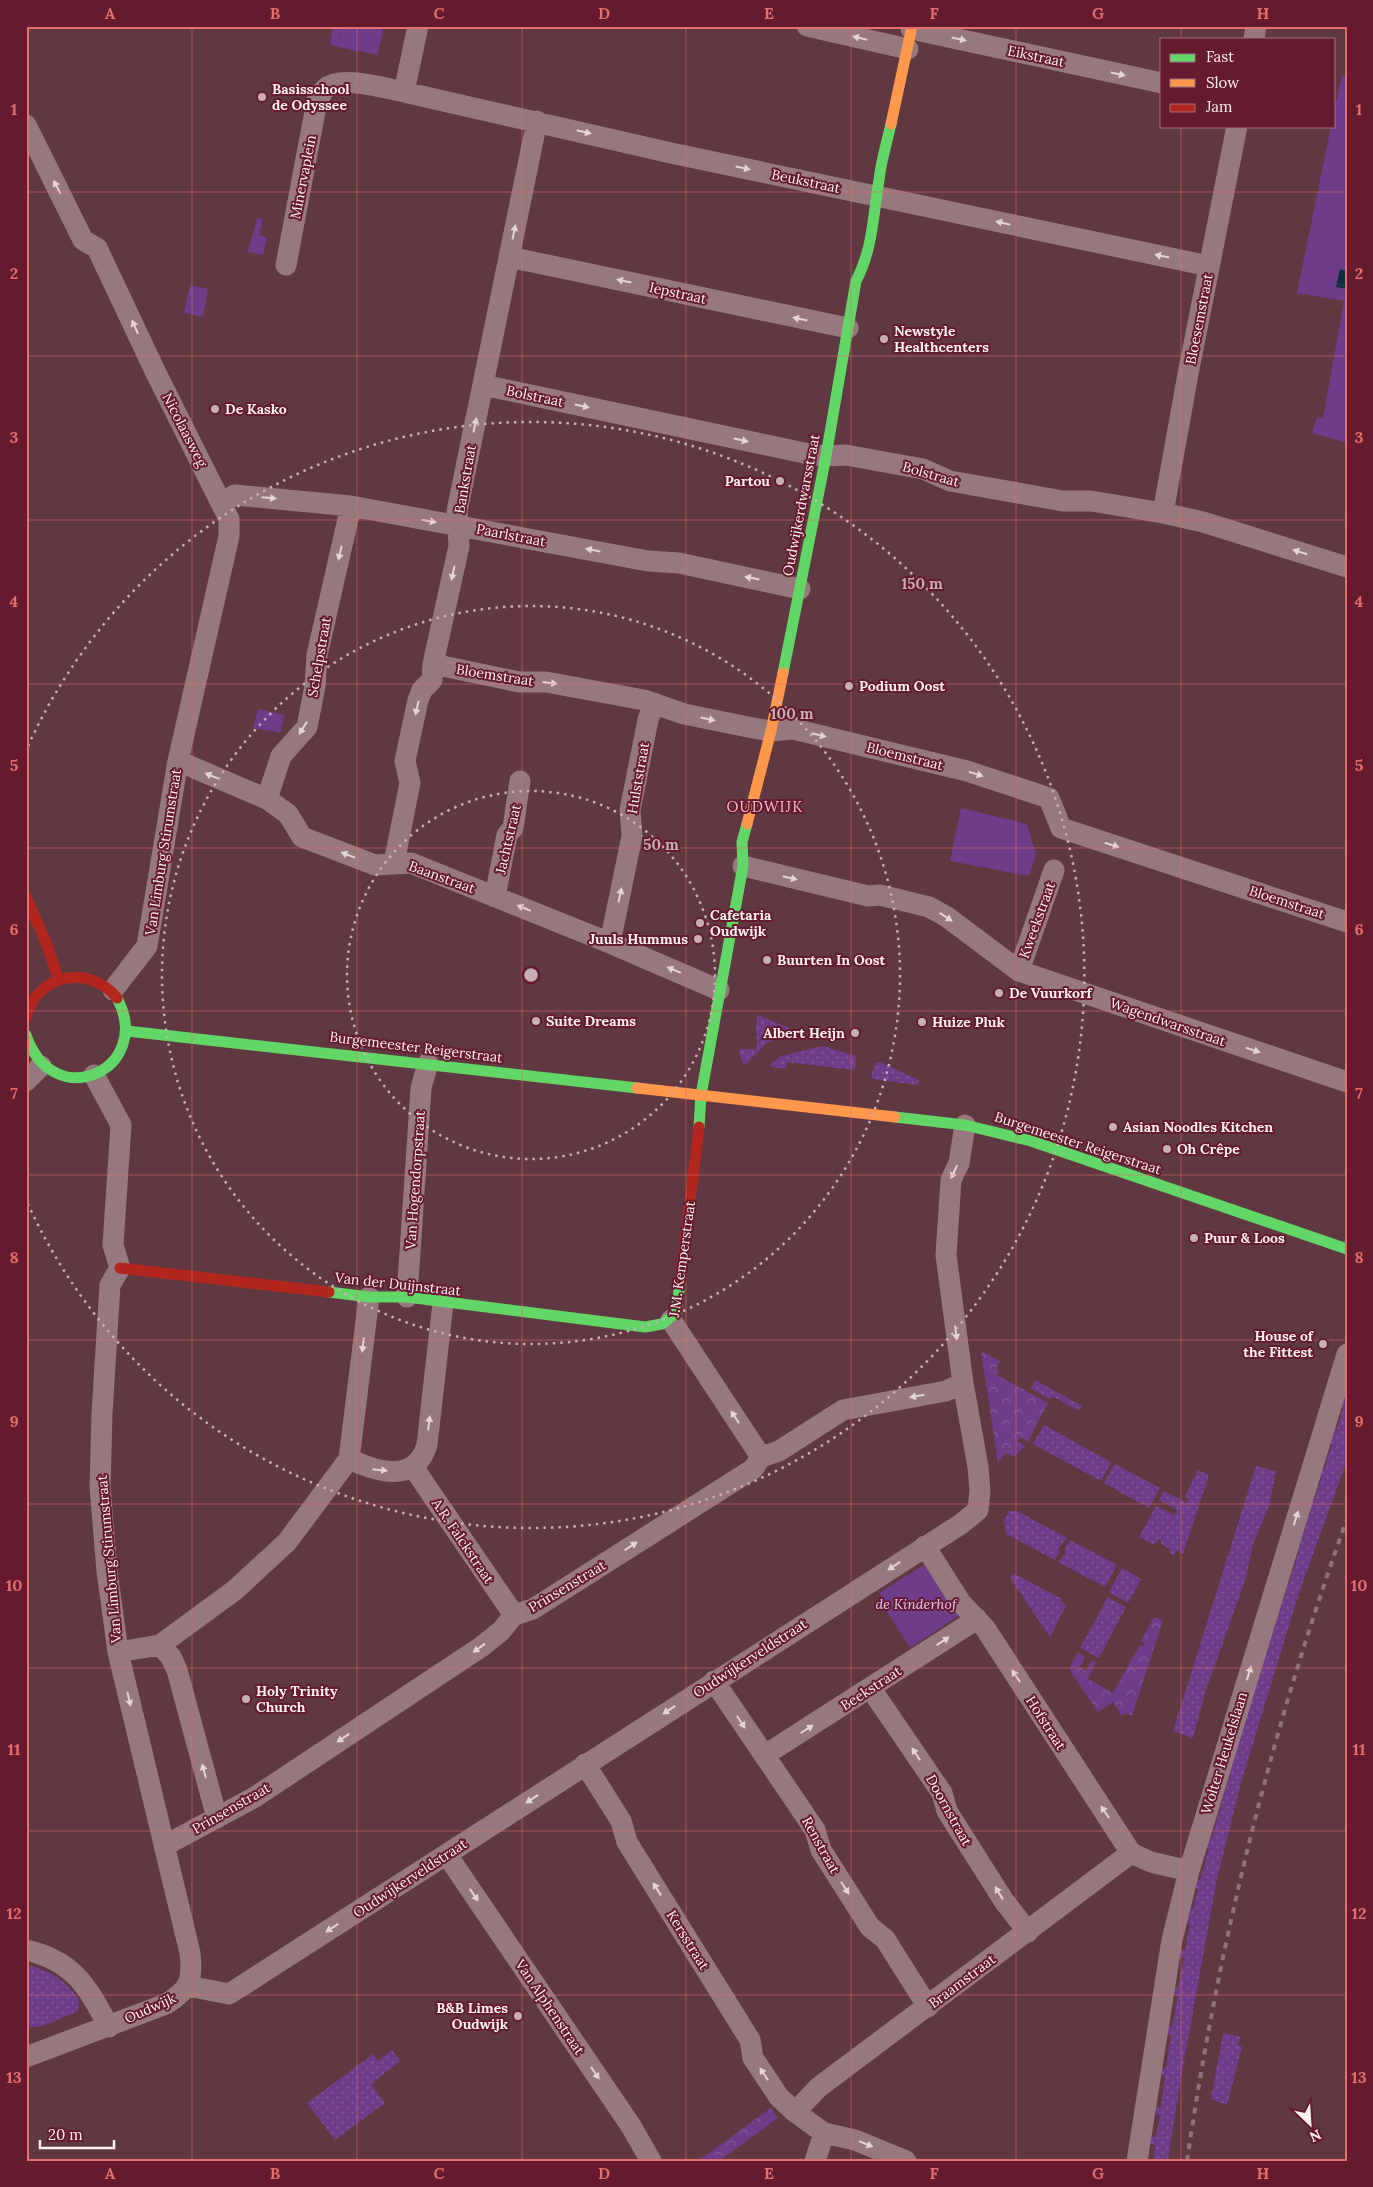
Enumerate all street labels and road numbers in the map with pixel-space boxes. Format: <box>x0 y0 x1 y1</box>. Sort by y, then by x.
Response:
street label: Eikstraat <box>1006 41 1067 71</box>
street label: Minervaplein <box>286 133 320 221</box>
street label: Beukstraat <box>770 165 843 197</box>
street label: Bloesemstraat <box>1181 271 1217 366</box>
street label: Iepstraat <box>648 278 709 308</box>
street label: Bolstraat <box>505 381 566 411</box>
street label: Nicolaasweg <box>159 390 212 471</box>
street label: Oudwijkerdwarsstraat <box>778 432 824 578</box>
street label: Bankstraat <box>450 443 480 515</box>
street label: Bolstraat <box>900 457 962 491</box>
street label: Paarlstraat <box>475 519 548 551</box>
street label: Schelpstraat <box>303 615 335 699</box>
street label: Bloemstraat <box>455 660 536 690</box>
street label: Bloemstraat <box>865 738 946 774</box>
street label: Hulststraat <box>623 740 653 815</box>
street label: Van Limburg Stirumstraat <box>141 767 185 938</box>
street label: Jachtstraat <box>491 802 525 877</box>
street label: Baanstraat <box>406 857 478 898</box>
street label: Kweekstraat <box>1015 879 1059 961</box>
street label: Bloemstraat <box>1247 881 1328 923</box>
street label: Wagendwarsstraat <box>1108 994 1229 1050</box>
street label: Burgemeester Reigerstraat <box>328 1027 504 1067</box>
street label: Burgemeester Reigerstraat <box>992 1108 1164 1179</box>
street label: Van Hogendorpstraat <box>401 1109 429 1251</box>
street label: J.M. Kemperstraat <box>665 1199 699 1319</box>
street label: Van der Duijnstraat <box>333 1268 462 1300</box>
street label: Van Limburg Stirumstraat <box>93 1474 125 1645</box>
street label: A.R. Falckstraat <box>427 1494 498 1587</box>
street label: Prinsenstraat <box>525 1556 609 1616</box>
street label: Oudwijkerveldstraat <box>690 1614 811 1702</box>
street label: Beekstraat <box>837 1661 905 1714</box>
street label: Wolter Heukelslaan <box>1197 1689 1251 1816</box>
street label: Hofstraat <box>1022 1692 1070 1754</box>
street label: Doornstraat <box>922 1771 976 1849</box>
street label: Prinsenstraat <box>189 1778 274 1838</box>
street label: Renstraat <box>798 1813 844 1877</box>
street label: Oudwijkerveldstraat <box>350 1834 471 1922</box>
street label: Kersstraat <box>663 1907 714 1974</box>
street label: Braamstraat <box>925 1950 999 2012</box>
street label: Van Alphenstraat <box>511 1955 589 2059</box>
street label: Oudwijk <box>122 1989 179 2027</box>

